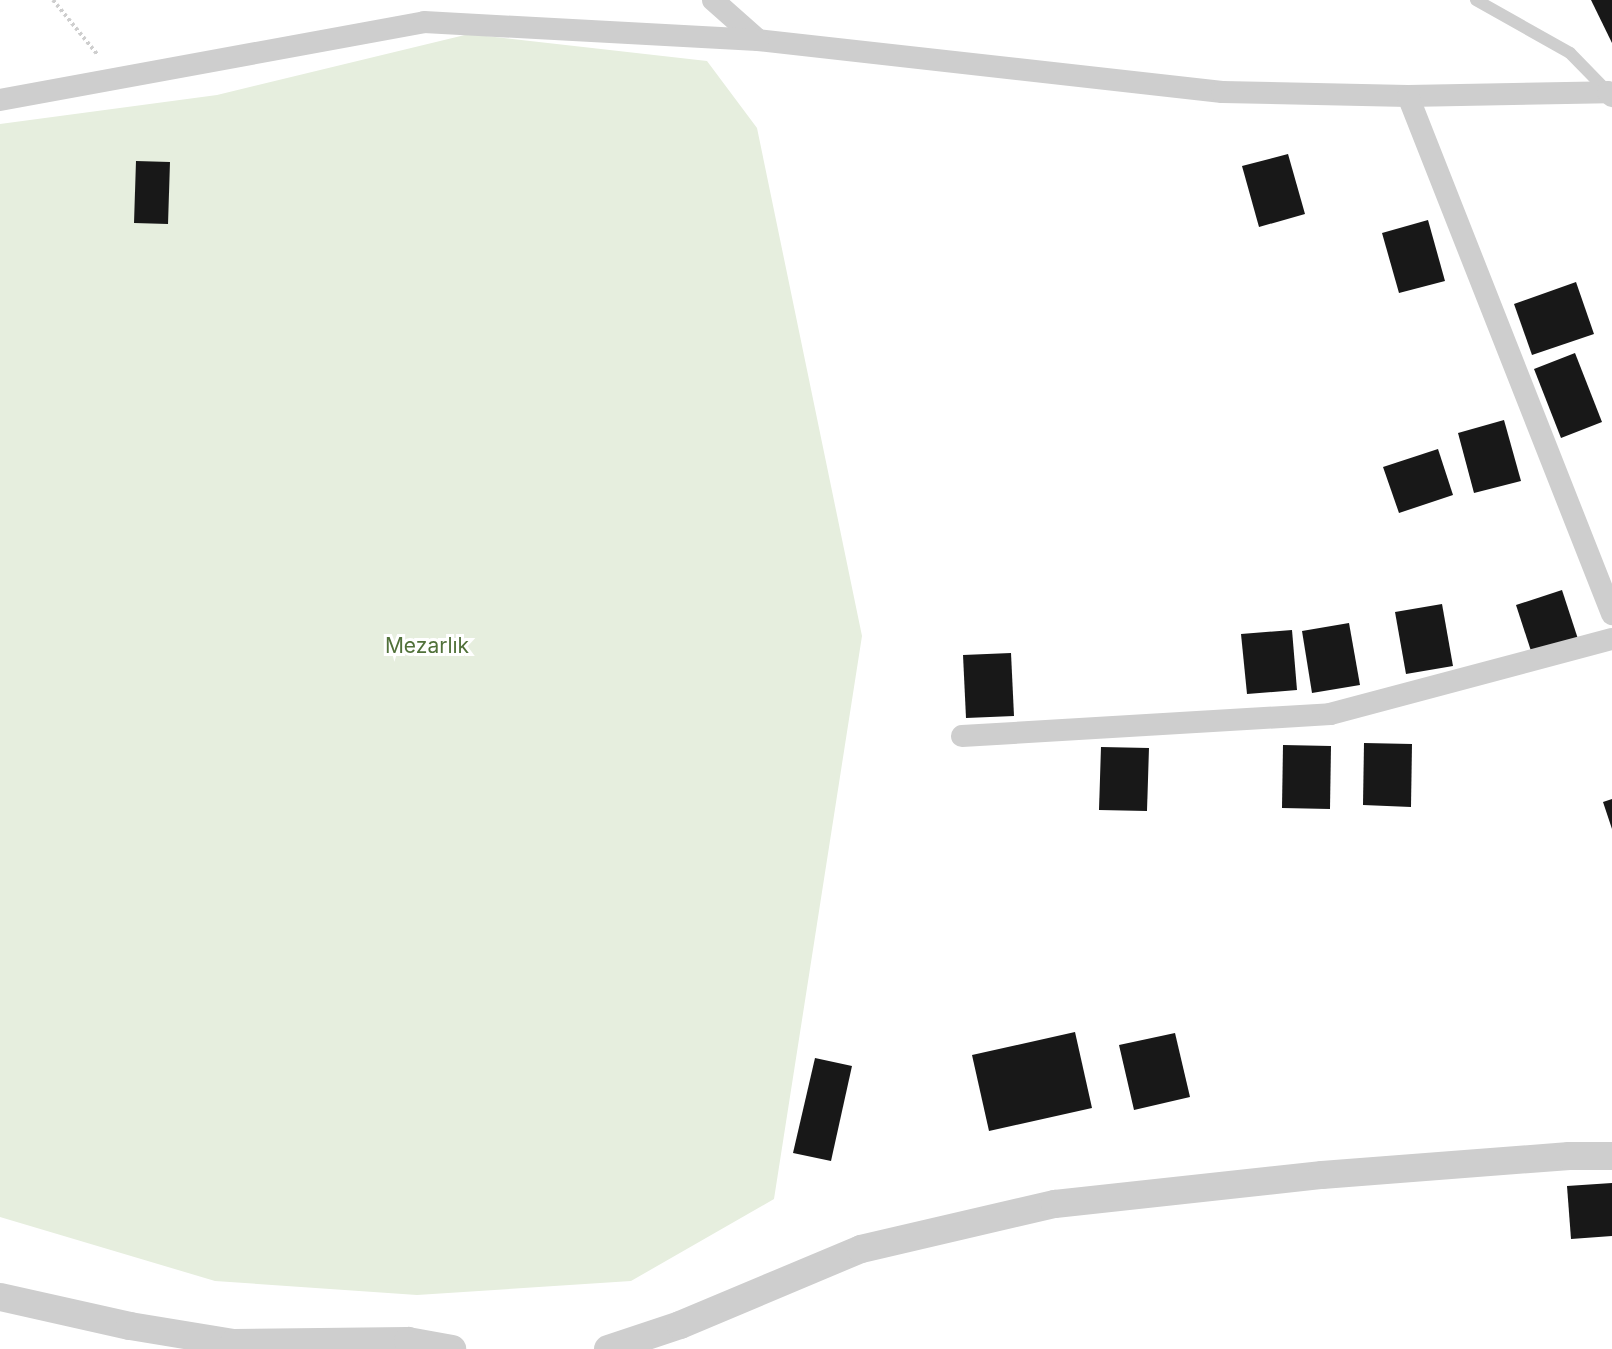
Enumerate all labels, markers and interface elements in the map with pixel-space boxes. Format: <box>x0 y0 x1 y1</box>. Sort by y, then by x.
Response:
park label: Mezarlık <box>385 633 469 659</box>

